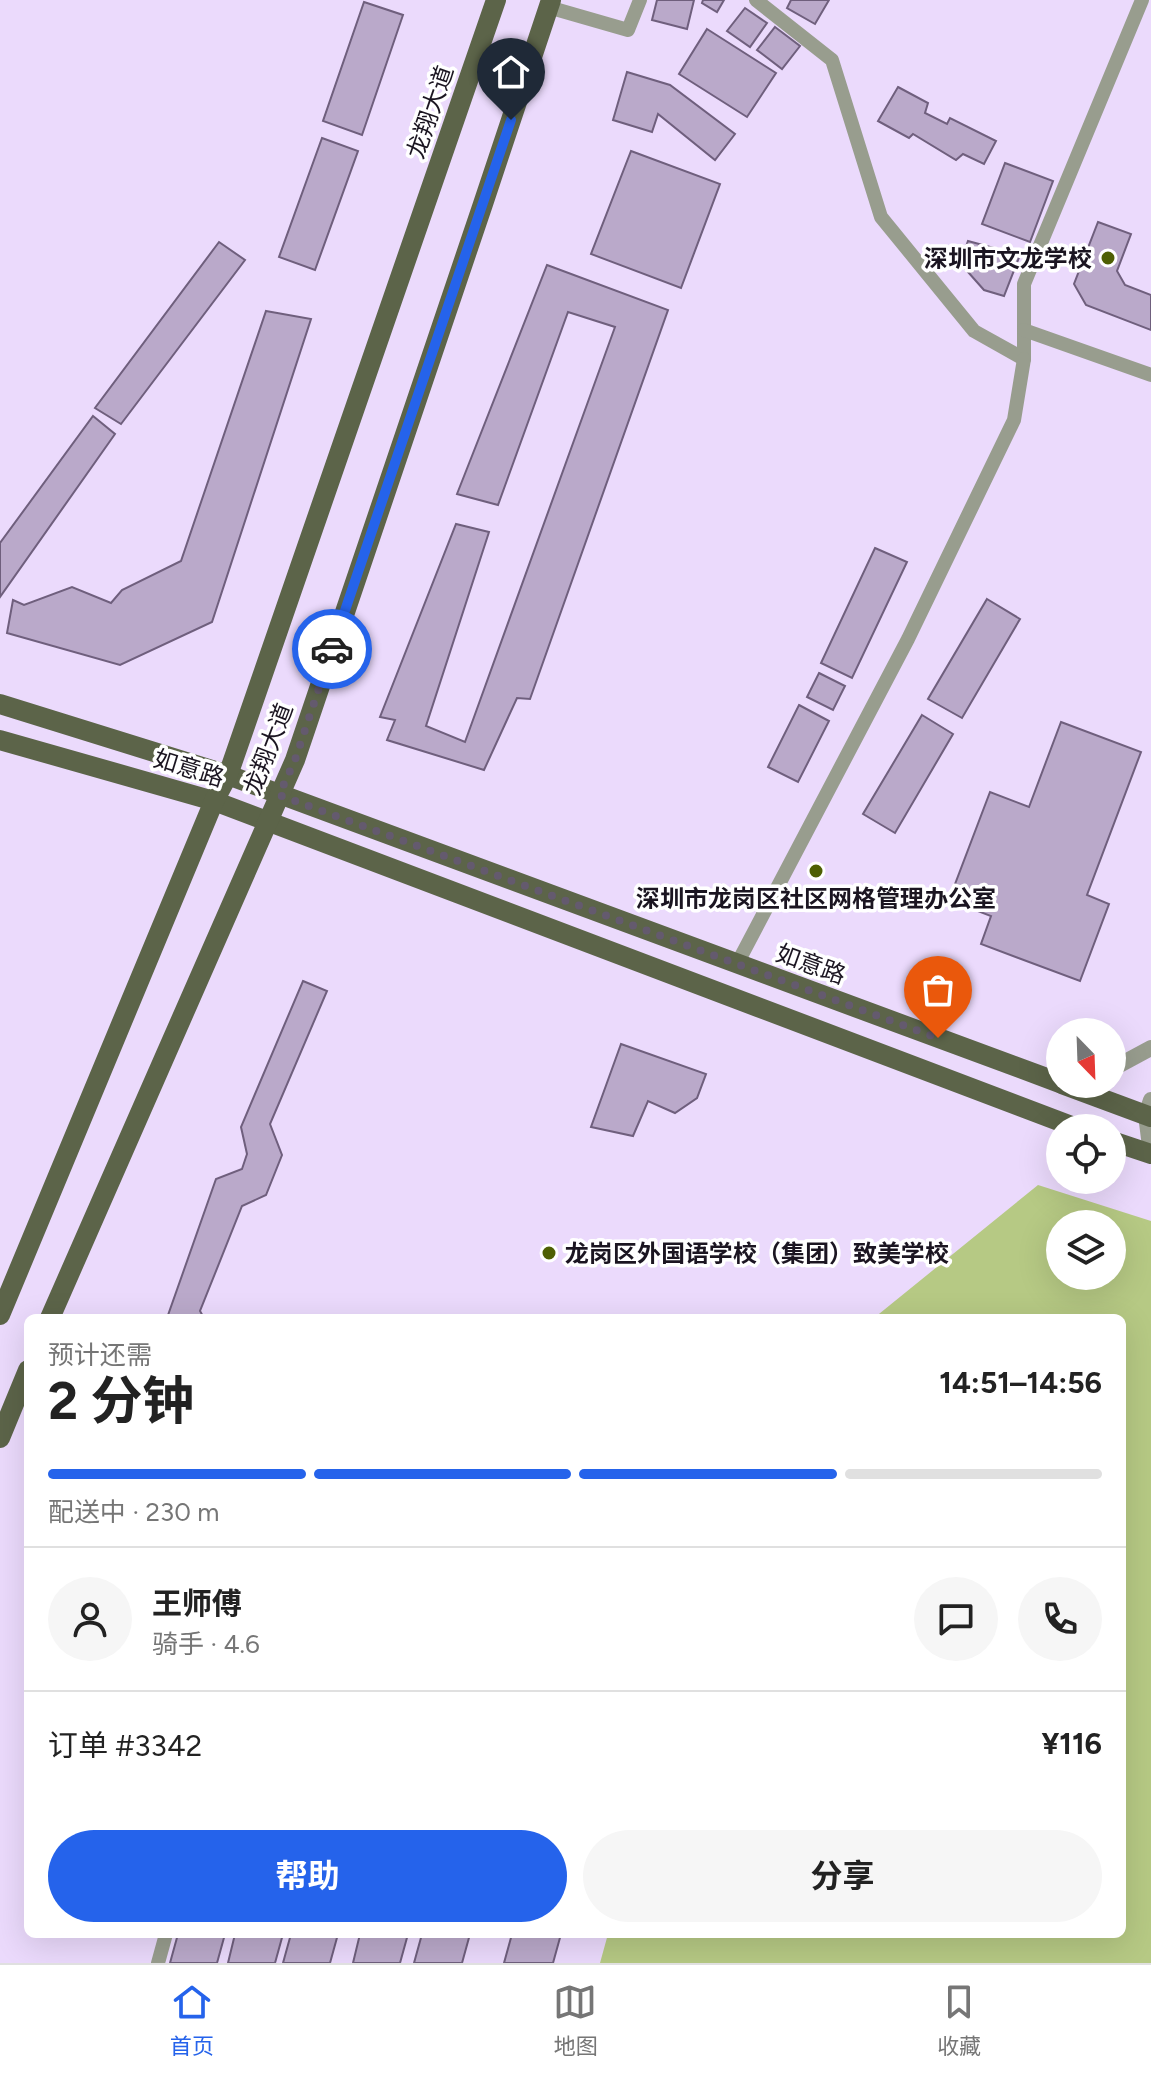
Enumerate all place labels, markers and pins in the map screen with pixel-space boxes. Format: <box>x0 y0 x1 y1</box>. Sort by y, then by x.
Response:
pin <box>477 38 545 120</box>
place label: 深圳市文龙学校 <box>924 244 1092 273</box>
marker: 深圳市文龙学校 <box>1099 249 1117 267</box>
marker: 深圳市龙岗区社区网格管理办公室 <box>807 862 825 880</box>
place label: 深圳市龙岗区社区网格管理办公室 <box>636 884 996 913</box>
pin <box>904 956 972 1038</box>
place label: 龙岗区外国语学校（集团）致美学校 <box>565 1239 949 1268</box>
marker: 龙岗区外国语学校（集团）致美学校 <box>540 1244 558 1262</box>

